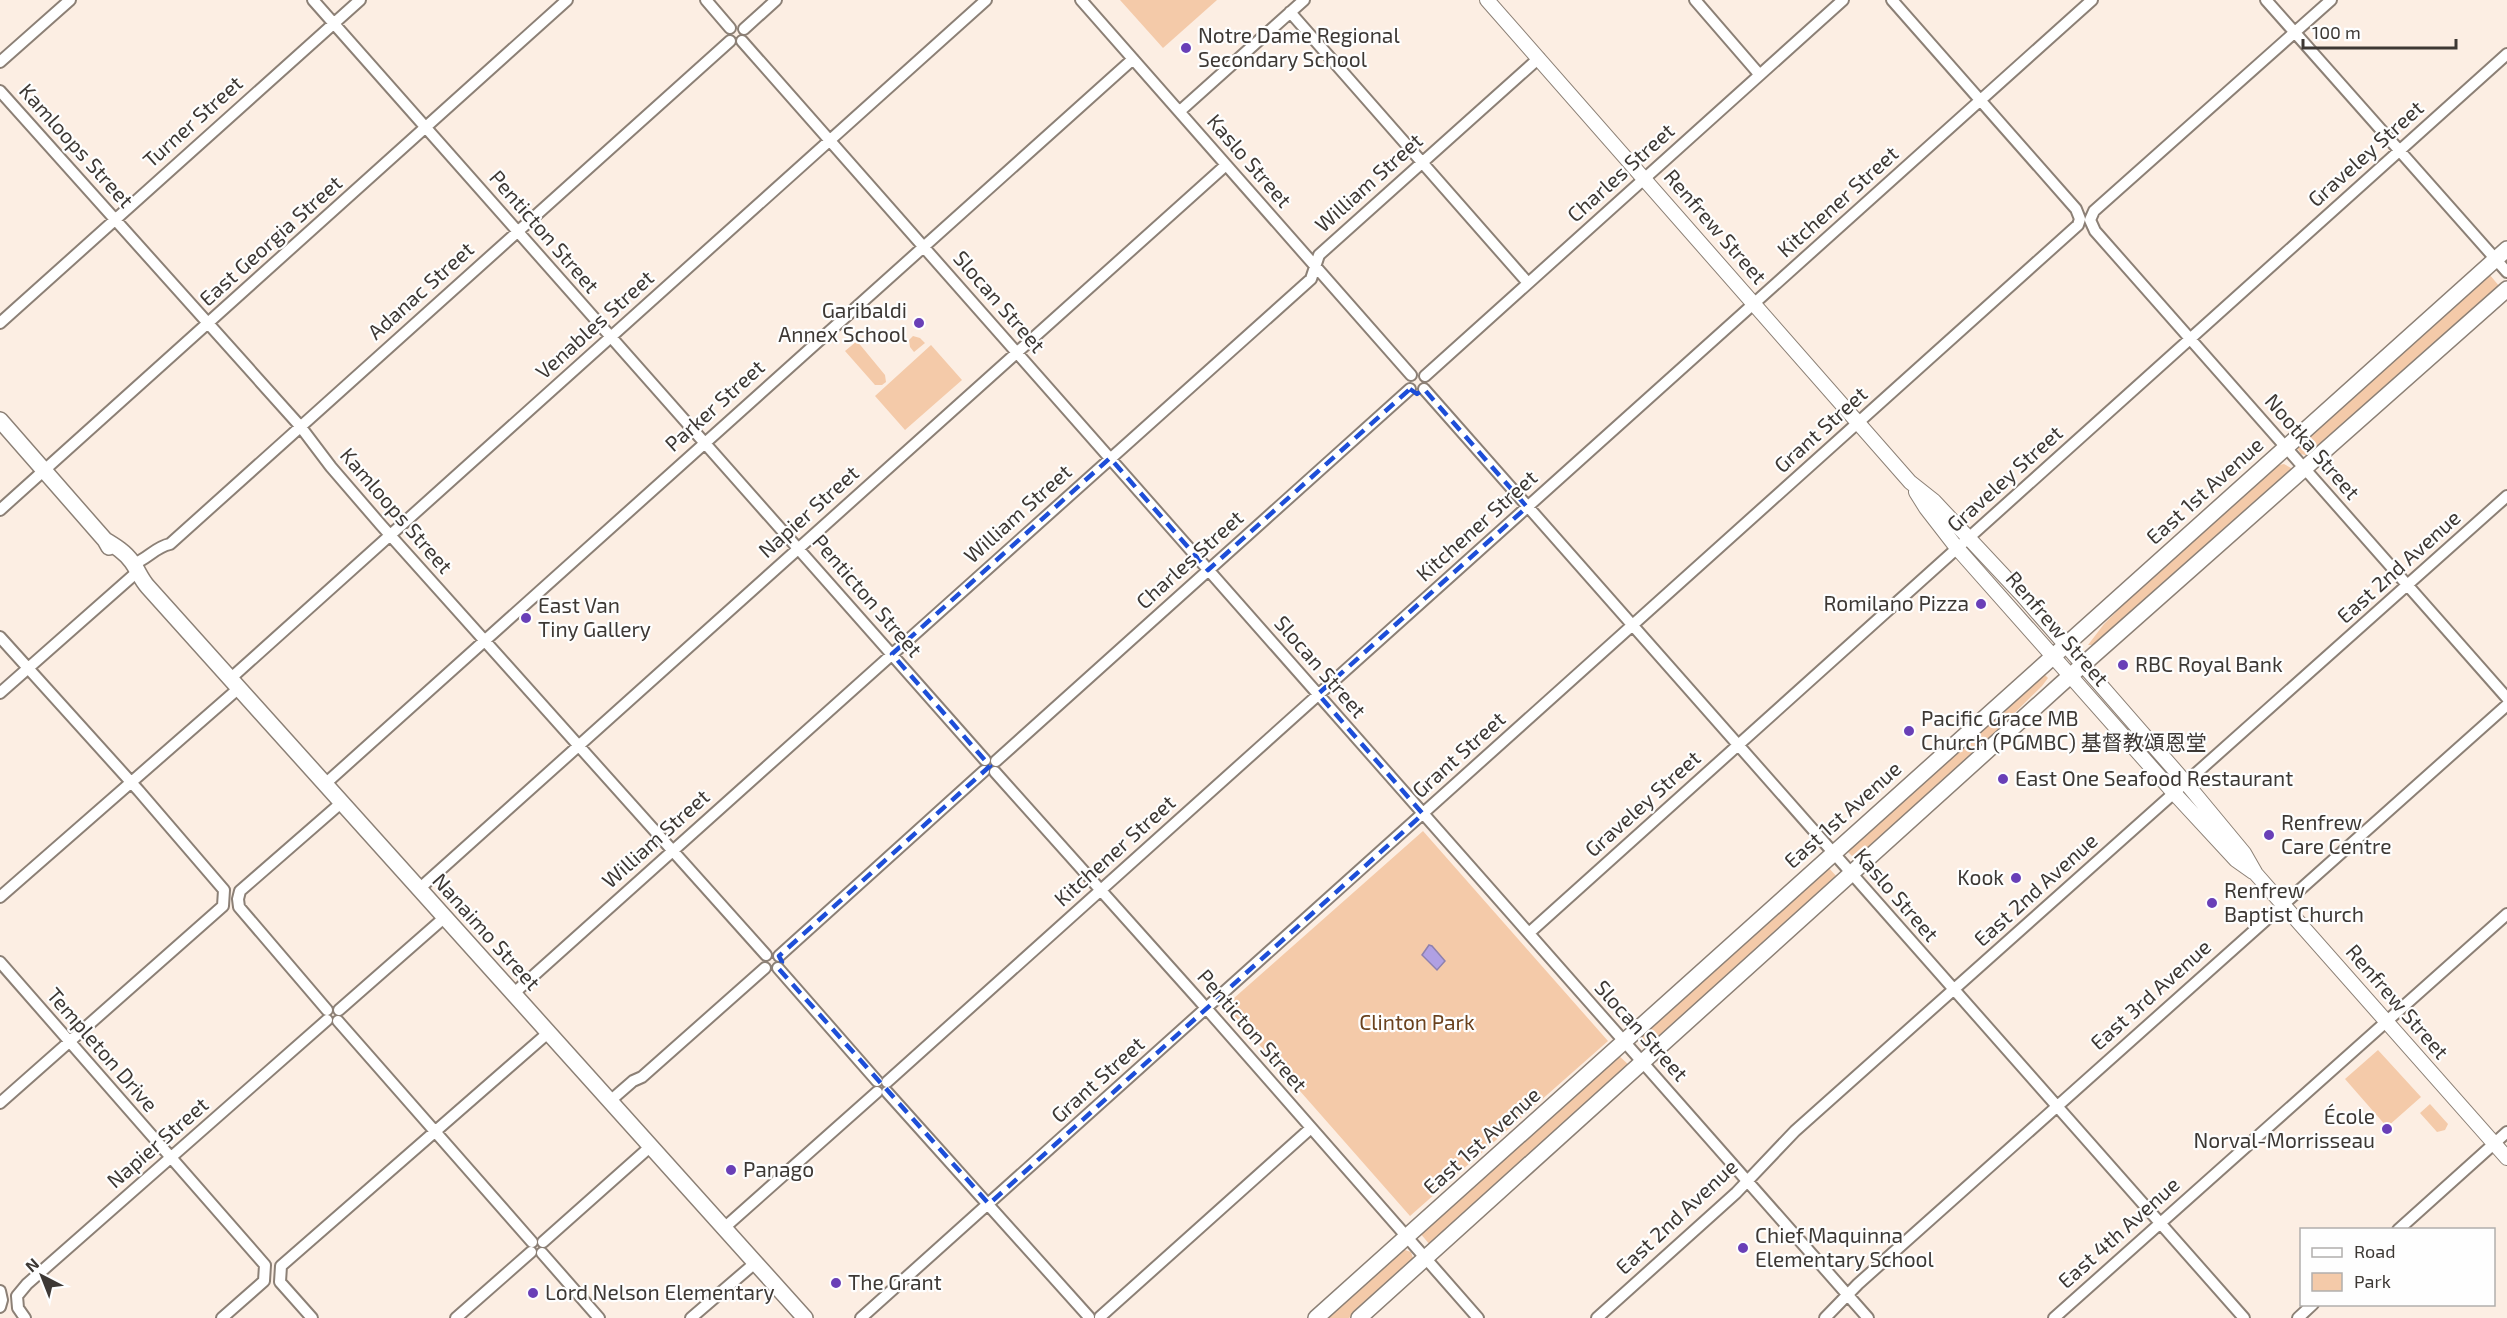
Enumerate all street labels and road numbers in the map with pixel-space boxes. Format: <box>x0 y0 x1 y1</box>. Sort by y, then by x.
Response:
street label: Turner Street <box>137 70 247 172</box>
street label: Kamloops Street <box>15 78 139 212</box>
street label: Graveley Street <box>2302 95 2428 211</box>
street label: Kaslo Street <box>1203 108 1298 212</box>
street label: Charles Street <box>1561 117 1679 226</box>
street label: William Street <box>1309 127 1427 237</box>
street label: Kitchener Street <box>1771 140 1903 262</box>
street label: Renfrew Street <box>1660 164 1773 288</box>
street label: Penticton Street <box>485 165 605 297</box>
street label: East Georgia Street <box>194 169 346 310</box>
street label: Adanac Street <box>362 236 478 344</box>
street label: Slocan Street <box>949 245 1051 357</box>
street label: Venables Street <box>530 264 658 383</box>
street label: Parker Street <box>659 354 769 456</box>
street label: Grant Street <box>1768 381 1872 477</box>
street label: Nootka Street <box>2260 388 2366 504</box>
street label: Graveley Street <box>1941 420 2067 536</box>
street label: East 1st Avenue <box>2141 431 2267 549</box>
street label: Kamloops Street <box>336 442 459 578</box>
street label: William Street <box>958 458 1076 568</box>
street label: Napier Street <box>753 459 863 562</box>
street label: Kitchener Street <box>1410 464 1542 586</box>
street label: Charles Street <box>1130 504 1248 613</box>
street label: East 2nd Avenue <box>2331 504 2465 628</box>
street label: Penticton Street <box>808 529 928 661</box>
street label: Renfrew Street <box>2002 566 2115 690</box>
street label: Slocan Street <box>1270 610 1372 722</box>
street label: Grant Street <box>1406 706 1510 802</box>
street label: Graveley Street <box>1579 745 1705 861</box>
street label: East 1st Avenue <box>1779 755 1905 873</box>
street label: William Street <box>596 783 714 893</box>
street label: Kitchener Street <box>1048 789 1180 911</box>
street label: East 2nd Avenue <box>1968 827 2102 951</box>
street label: Kaslo Street <box>1850 842 1945 946</box>
street label: Nanaimo Street <box>428 867 546 995</box>
street label: East 3rd Avenue <box>2085 933 2215 1054</box>
street label: Renfrew Street <box>2342 939 2455 1063</box>
street label: Penticton Street <box>1193 964 1313 1096</box>
street label: Slocan Street <box>1590 974 1694 1086</box>
street label: Templeton Drive <box>43 982 164 1116</box>
street label: Grant Street <box>1045 1031 1149 1127</box>
street label: East 1st Avenue <box>1418 1081 1544 1199</box>
street label: Napier Street <box>101 1091 213 1193</box>
street label: East 2nd Avenue <box>1610 1153 1742 1279</box>
street label: East 4th Avenue <box>2052 1171 2184 1293</box>

